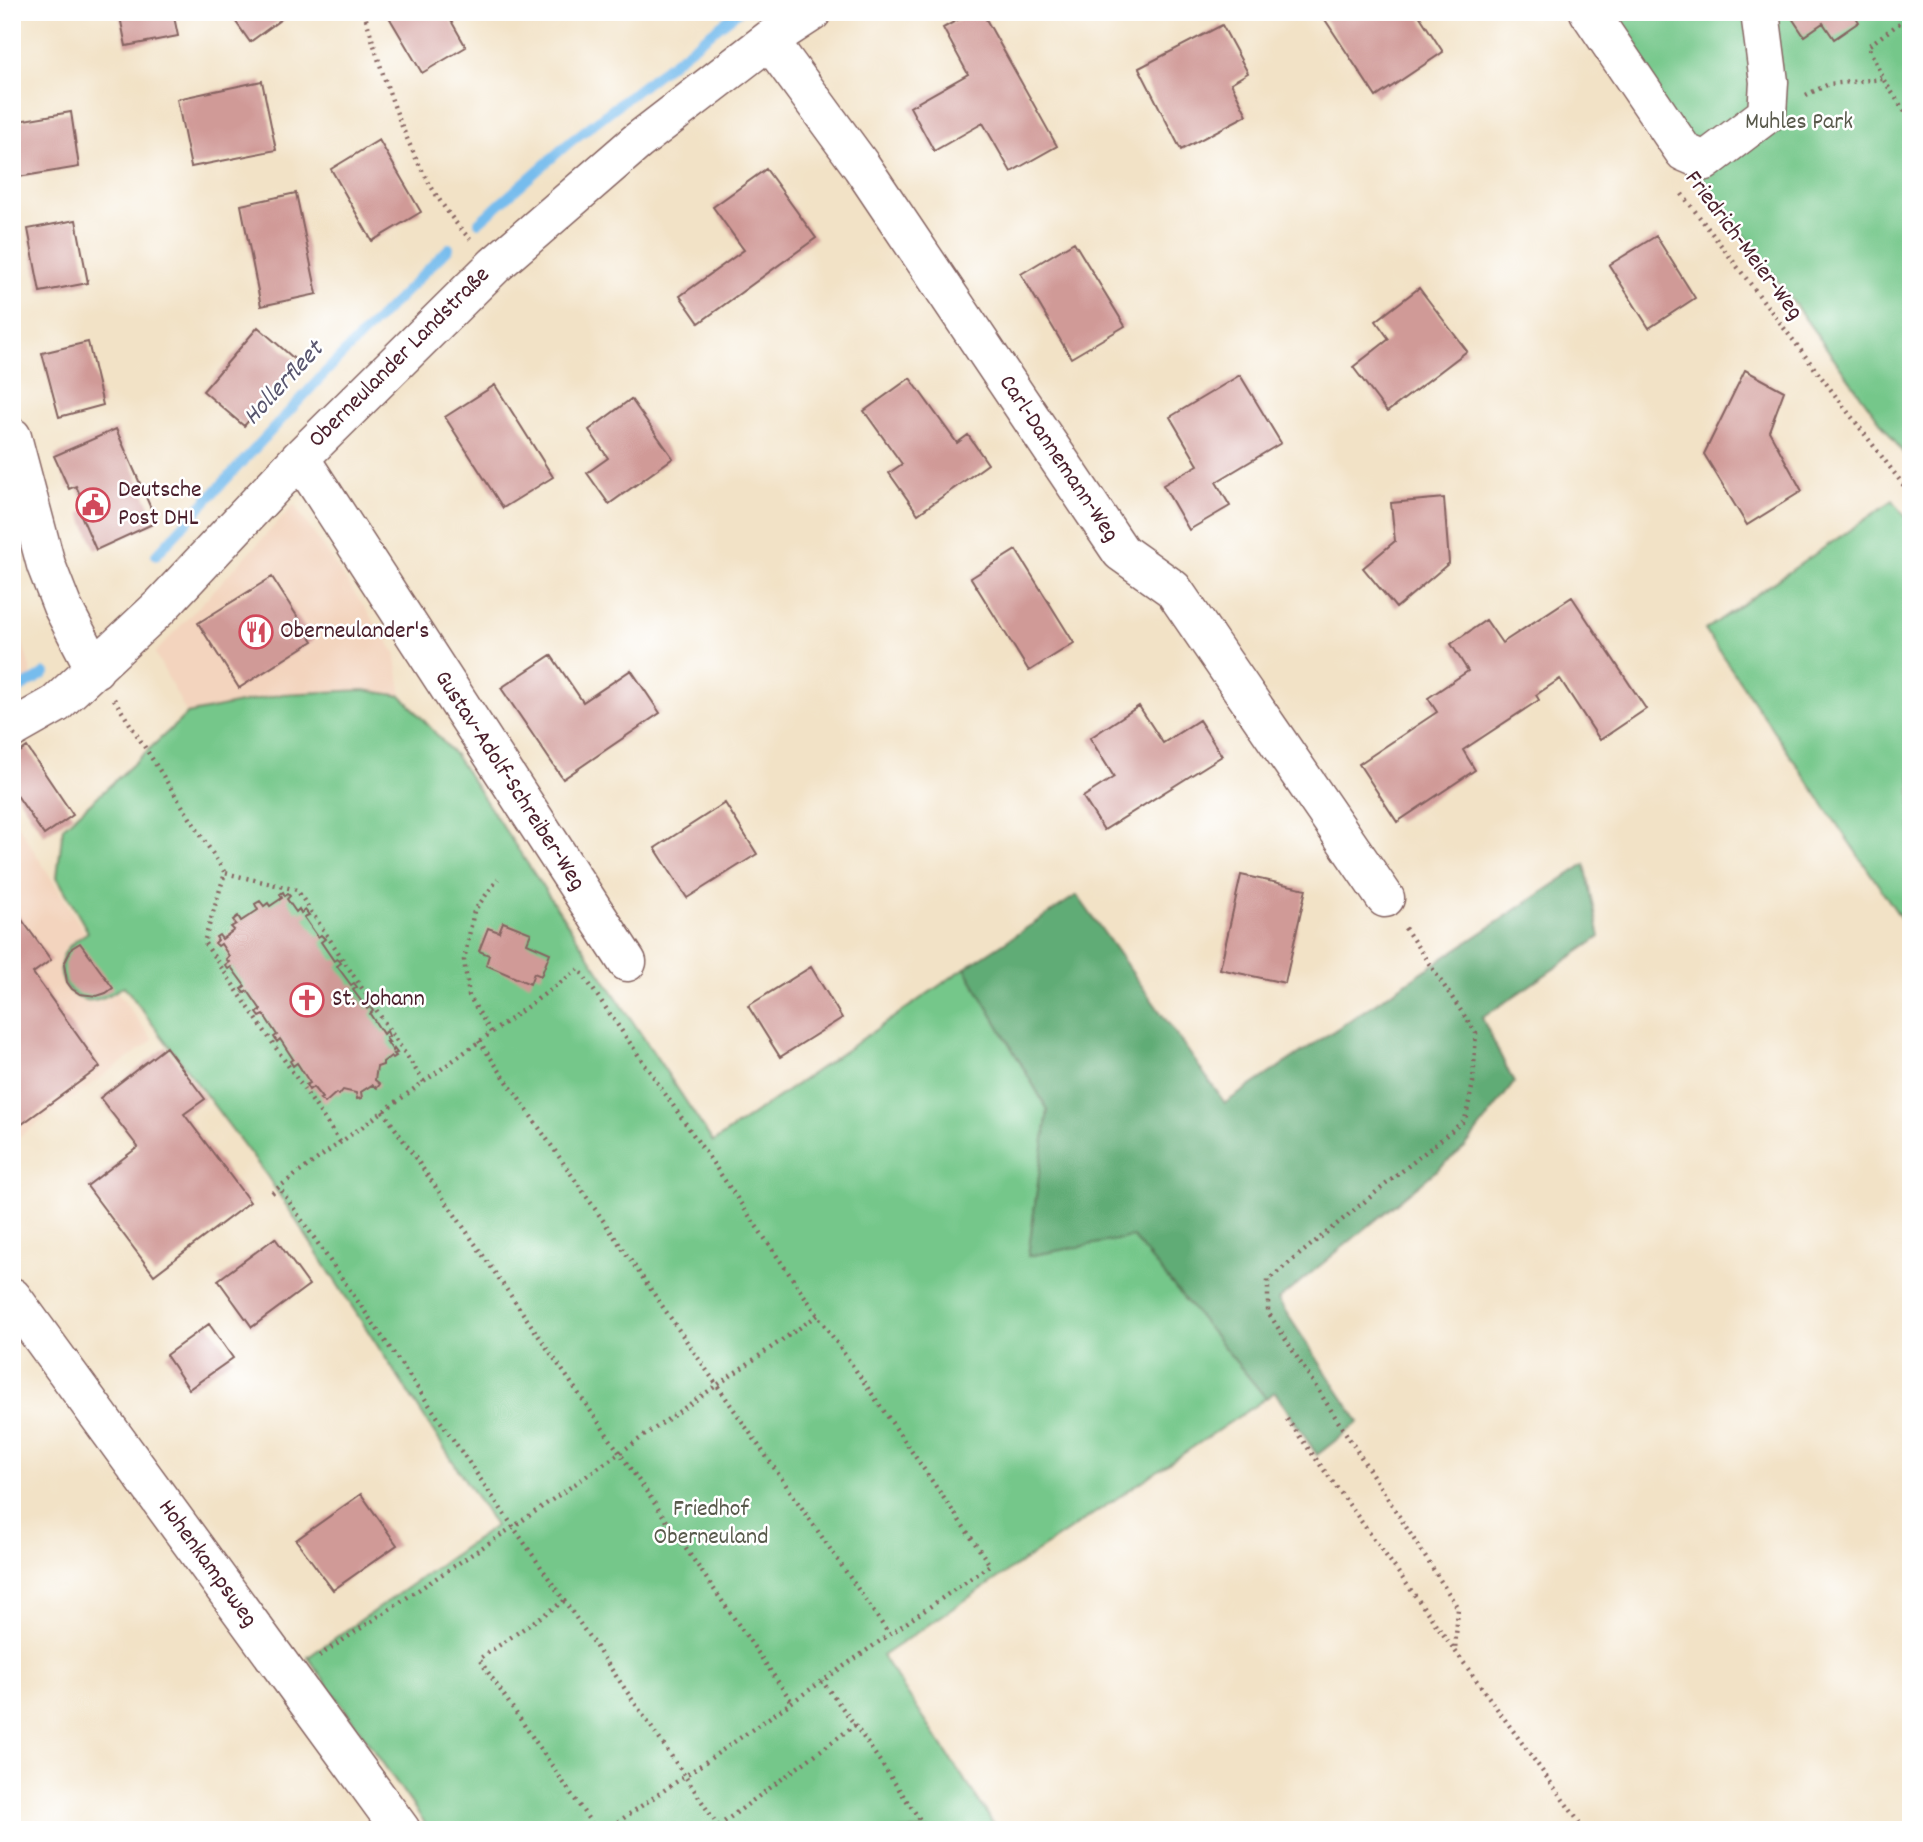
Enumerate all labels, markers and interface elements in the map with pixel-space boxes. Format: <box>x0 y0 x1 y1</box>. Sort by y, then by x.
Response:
park label: Muhles Park <box>1745 106 1853 140</box>
street label: Friedrich-Meier-Weg <box>1675 164 1811 328</box>
street label: Oberneulander Landstraße <box>302 260 498 456</box>
water label: Hollerfleet <box>235 332 335 435</box>
street label: Carl-Dannemann-Weg <box>989 369 1127 549</box>
place label: Deutsche Post DHL <box>118 474 201 536</box>
public building icon: Deutsche Post DHL <box>74 486 112 524</box>
restaurant icon: Oberneulander's <box>237 613 275 651</box>
place label: Oberneulander's <box>280 615 429 649</box>
street label: Gustav-Adolf-Schreiber-Weg <box>425 664 593 898</box>
church icon: St. Johann <box>288 981 326 1019</box>
place label: St. Johann <box>332 983 425 1017</box>
street label: Hohenkampsweg <box>149 1493 265 1635</box>
park label: Friedhof Oberneuland <box>654 1493 768 1555</box>

